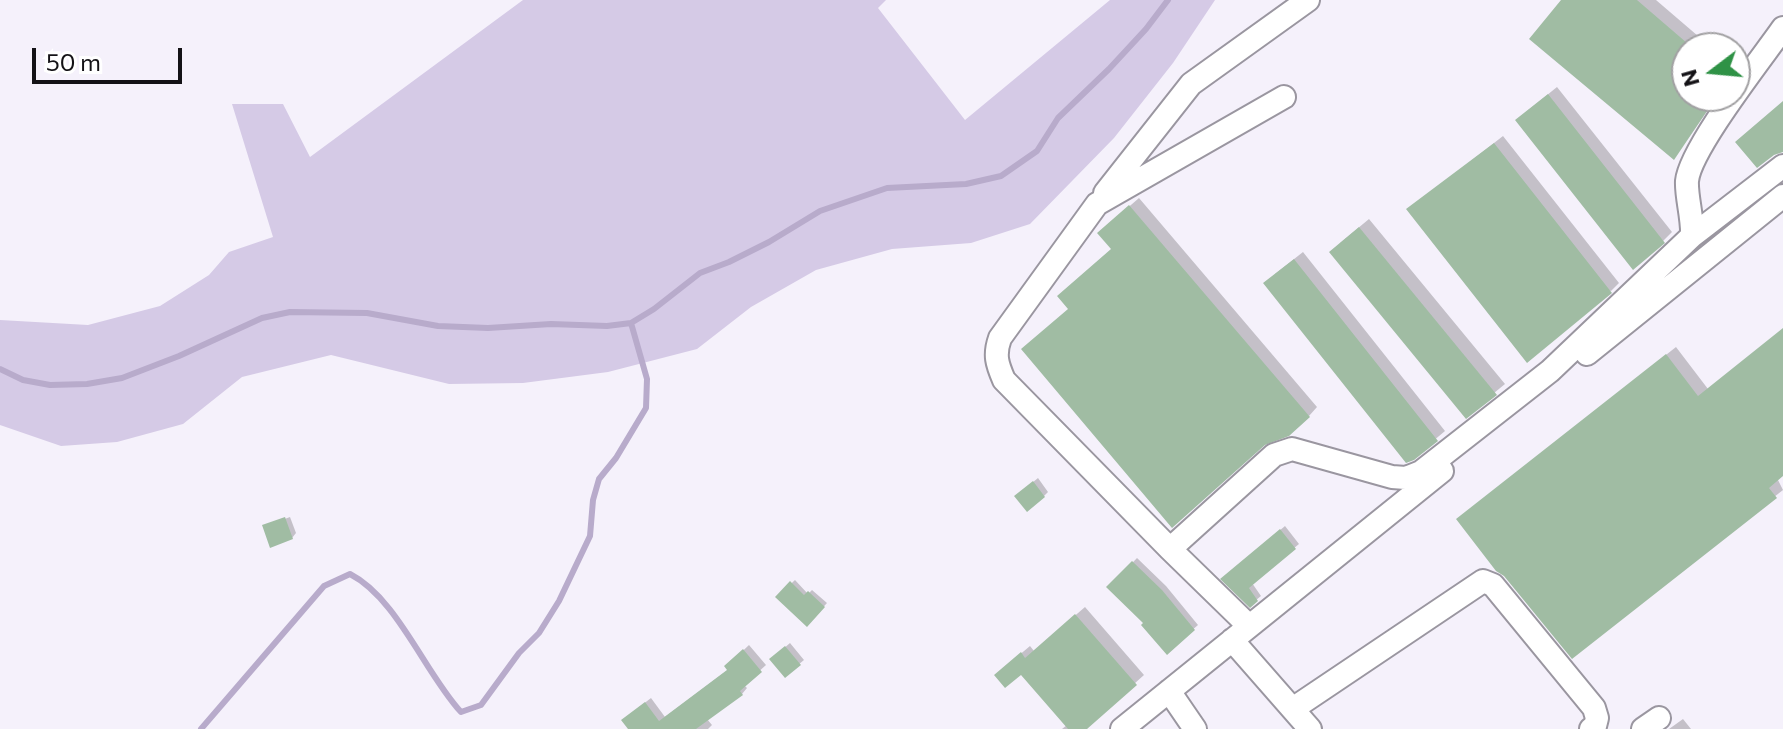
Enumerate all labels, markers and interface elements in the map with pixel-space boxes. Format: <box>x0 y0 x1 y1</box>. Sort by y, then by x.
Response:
scale bar <box>36 32 186 82</box>
north arrow <box>1671 32 1751 112</box>
text: 50 m <box>46 47 101 76</box>
text: N <box>1674 67 1705 90</box>

